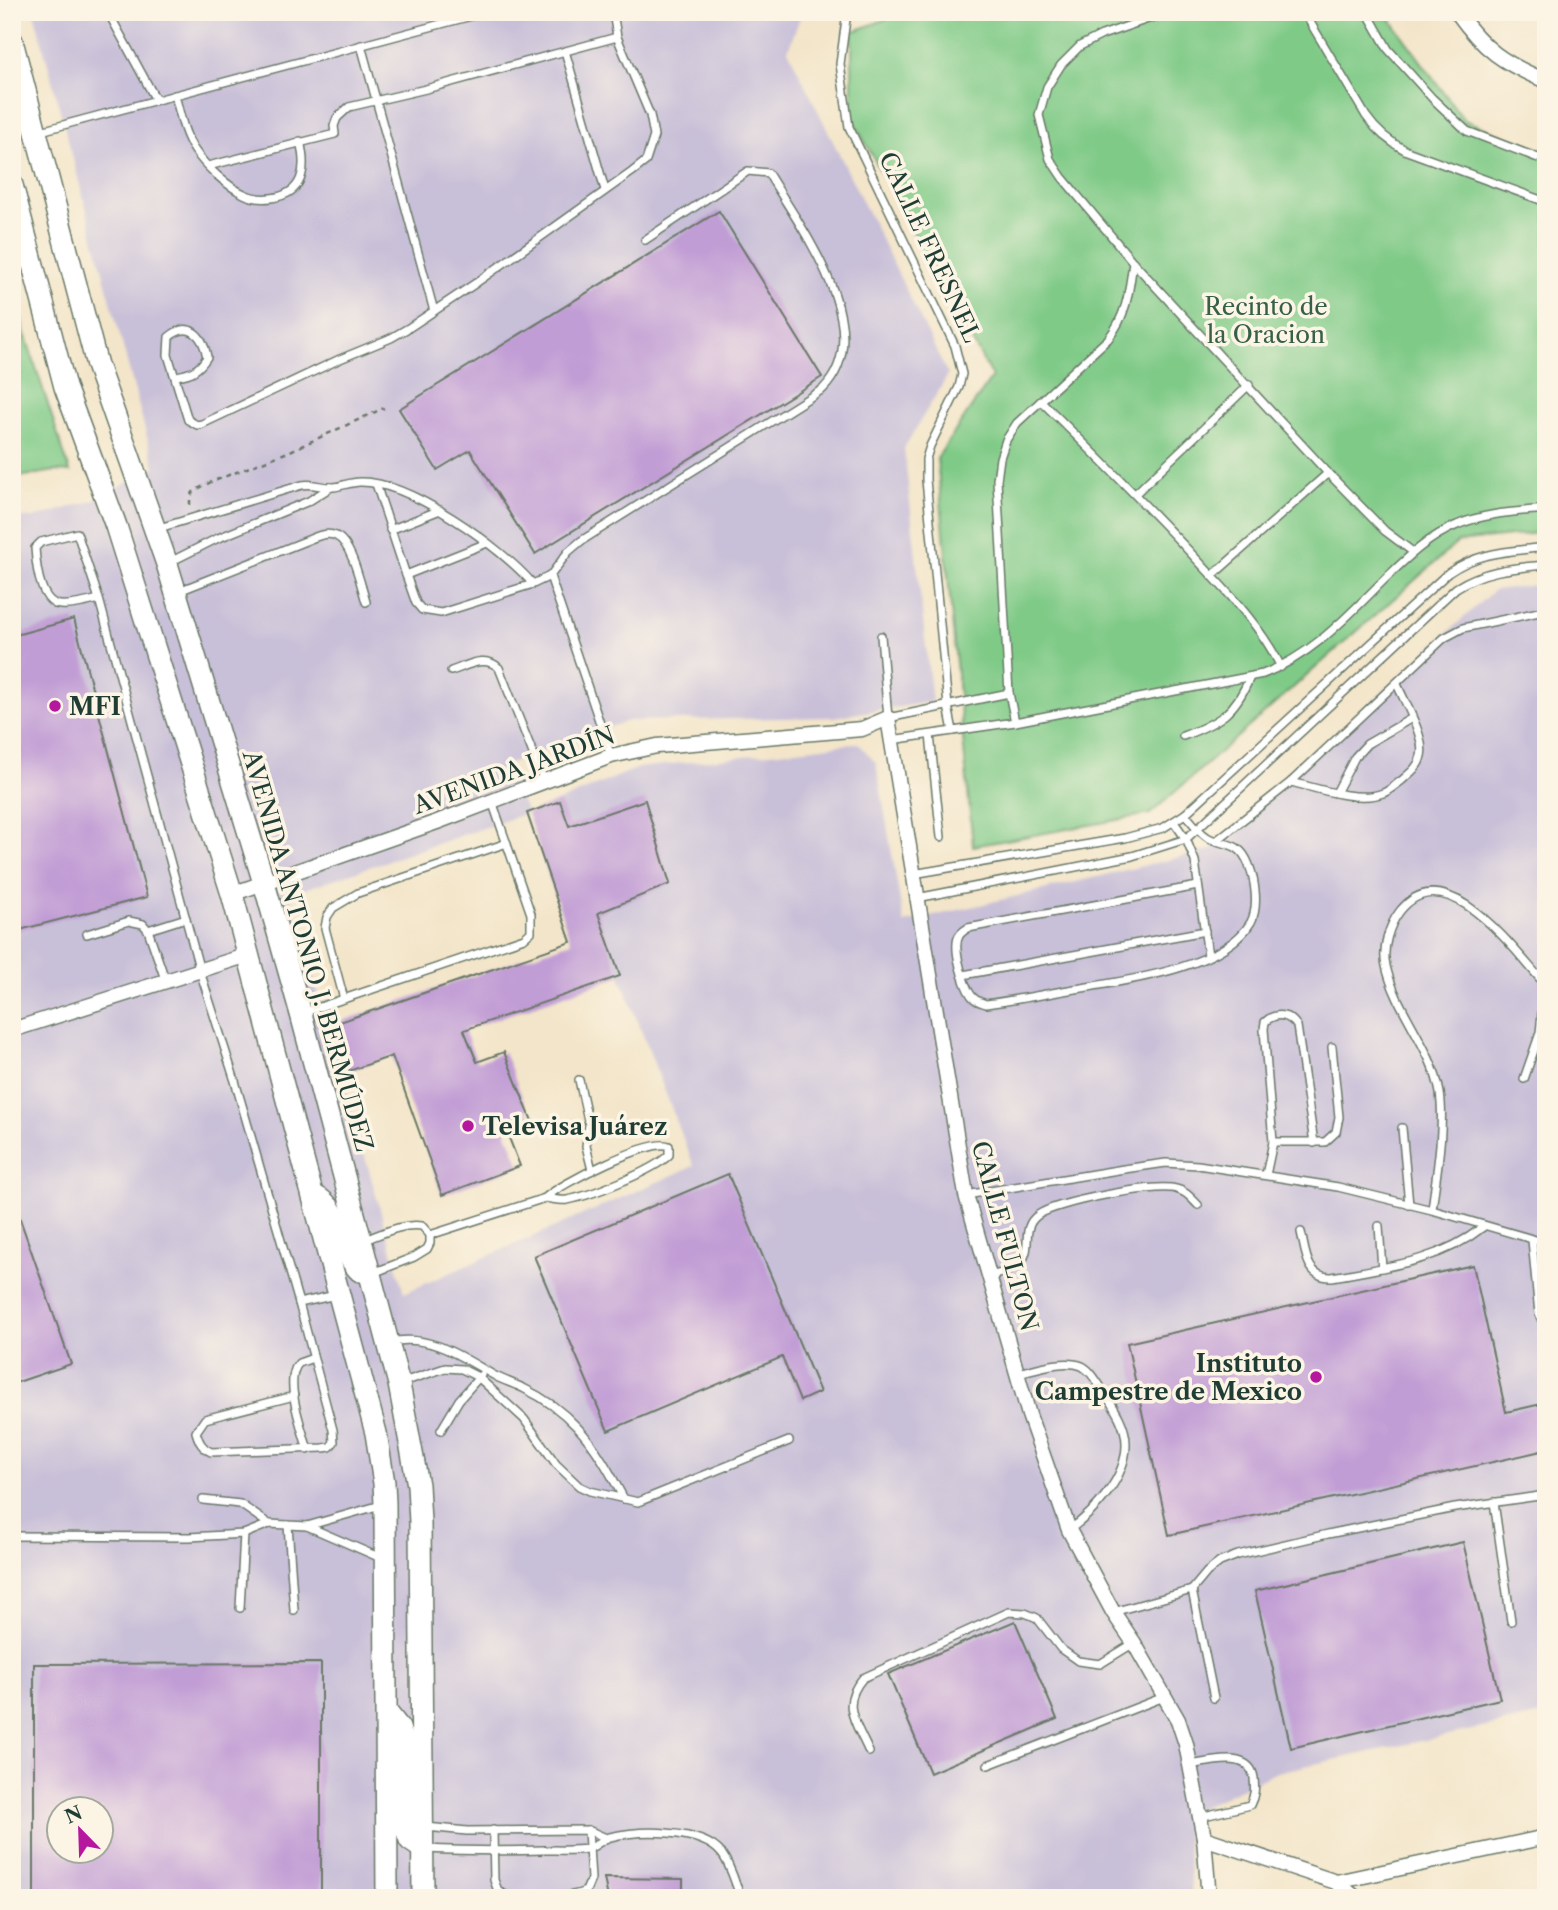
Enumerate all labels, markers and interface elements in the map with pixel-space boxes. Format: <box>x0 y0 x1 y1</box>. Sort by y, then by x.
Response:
street label: CALLE FRESNEL <box>873 147 987 347</box>
park label: Recinto de la Oracion <box>1204 292 1328 349</box>
place label: MFI <box>69 692 121 721</box>
marker: MFI <box>47 698 63 714</box>
street label: AVENIDA JARDÍN <box>408 719 619 820</box>
street label: AVENIDA ANTONIO J. BERMÚDEZ <box>236 746 380 1155</box>
place label: Televisa Juárez <box>482 1112 668 1141</box>
marker: Televisa Juárez <box>460 1118 476 1134</box>
street label: CALLE FULTON <box>966 1138 1044 1334</box>
place label: Instituto Campestre de Mexico <box>1035 1349 1302 1406</box>
marker: Instituto Campestre de Mexico <box>1308 1369 1324 1385</box>
north arrow <box>46 1794 116 1864</box>
text: N <box>61 1801 86 1829</box>

